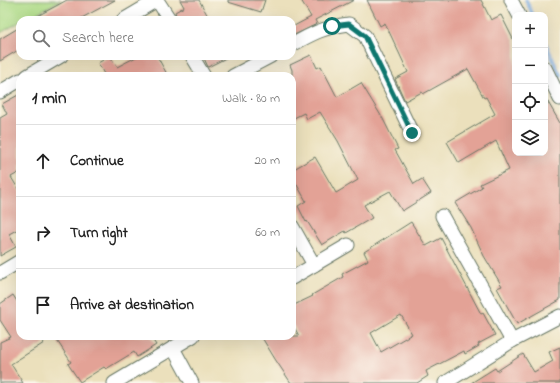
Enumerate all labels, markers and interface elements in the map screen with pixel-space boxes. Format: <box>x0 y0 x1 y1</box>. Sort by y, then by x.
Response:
map controls <box>512 12 548 156</box>
button: + <box>512 12 548 48</box>
search box <box>16 16 296 60</box>
route start <box>323 17 341 35</box>
icon: search <box>30 27 52 49</box>
text: Search here <box>62 27 134 49</box>
button: − <box>512 48 548 84</box>
button: locate <box>512 84 548 120</box>
text: 1 min <box>32 86 66 111</box>
text: Walk · 80 m <box>222 89 280 108</box>
button: layers <box>512 120 548 156</box>
route end <box>403 124 421 142</box>
icon: ahead <box>32 150 54 172</box>
text: Continue <box>70 150 124 172</box>
text: 20 m <box>255 151 280 170</box>
icon: right <box>32 222 54 244</box>
text: Turn right <box>70 222 128 244</box>
text: 60 m <box>255 223 280 242</box>
icon: arrive <box>32 294 54 316</box>
text: Arrive at destination <box>70 294 194 316</box>

